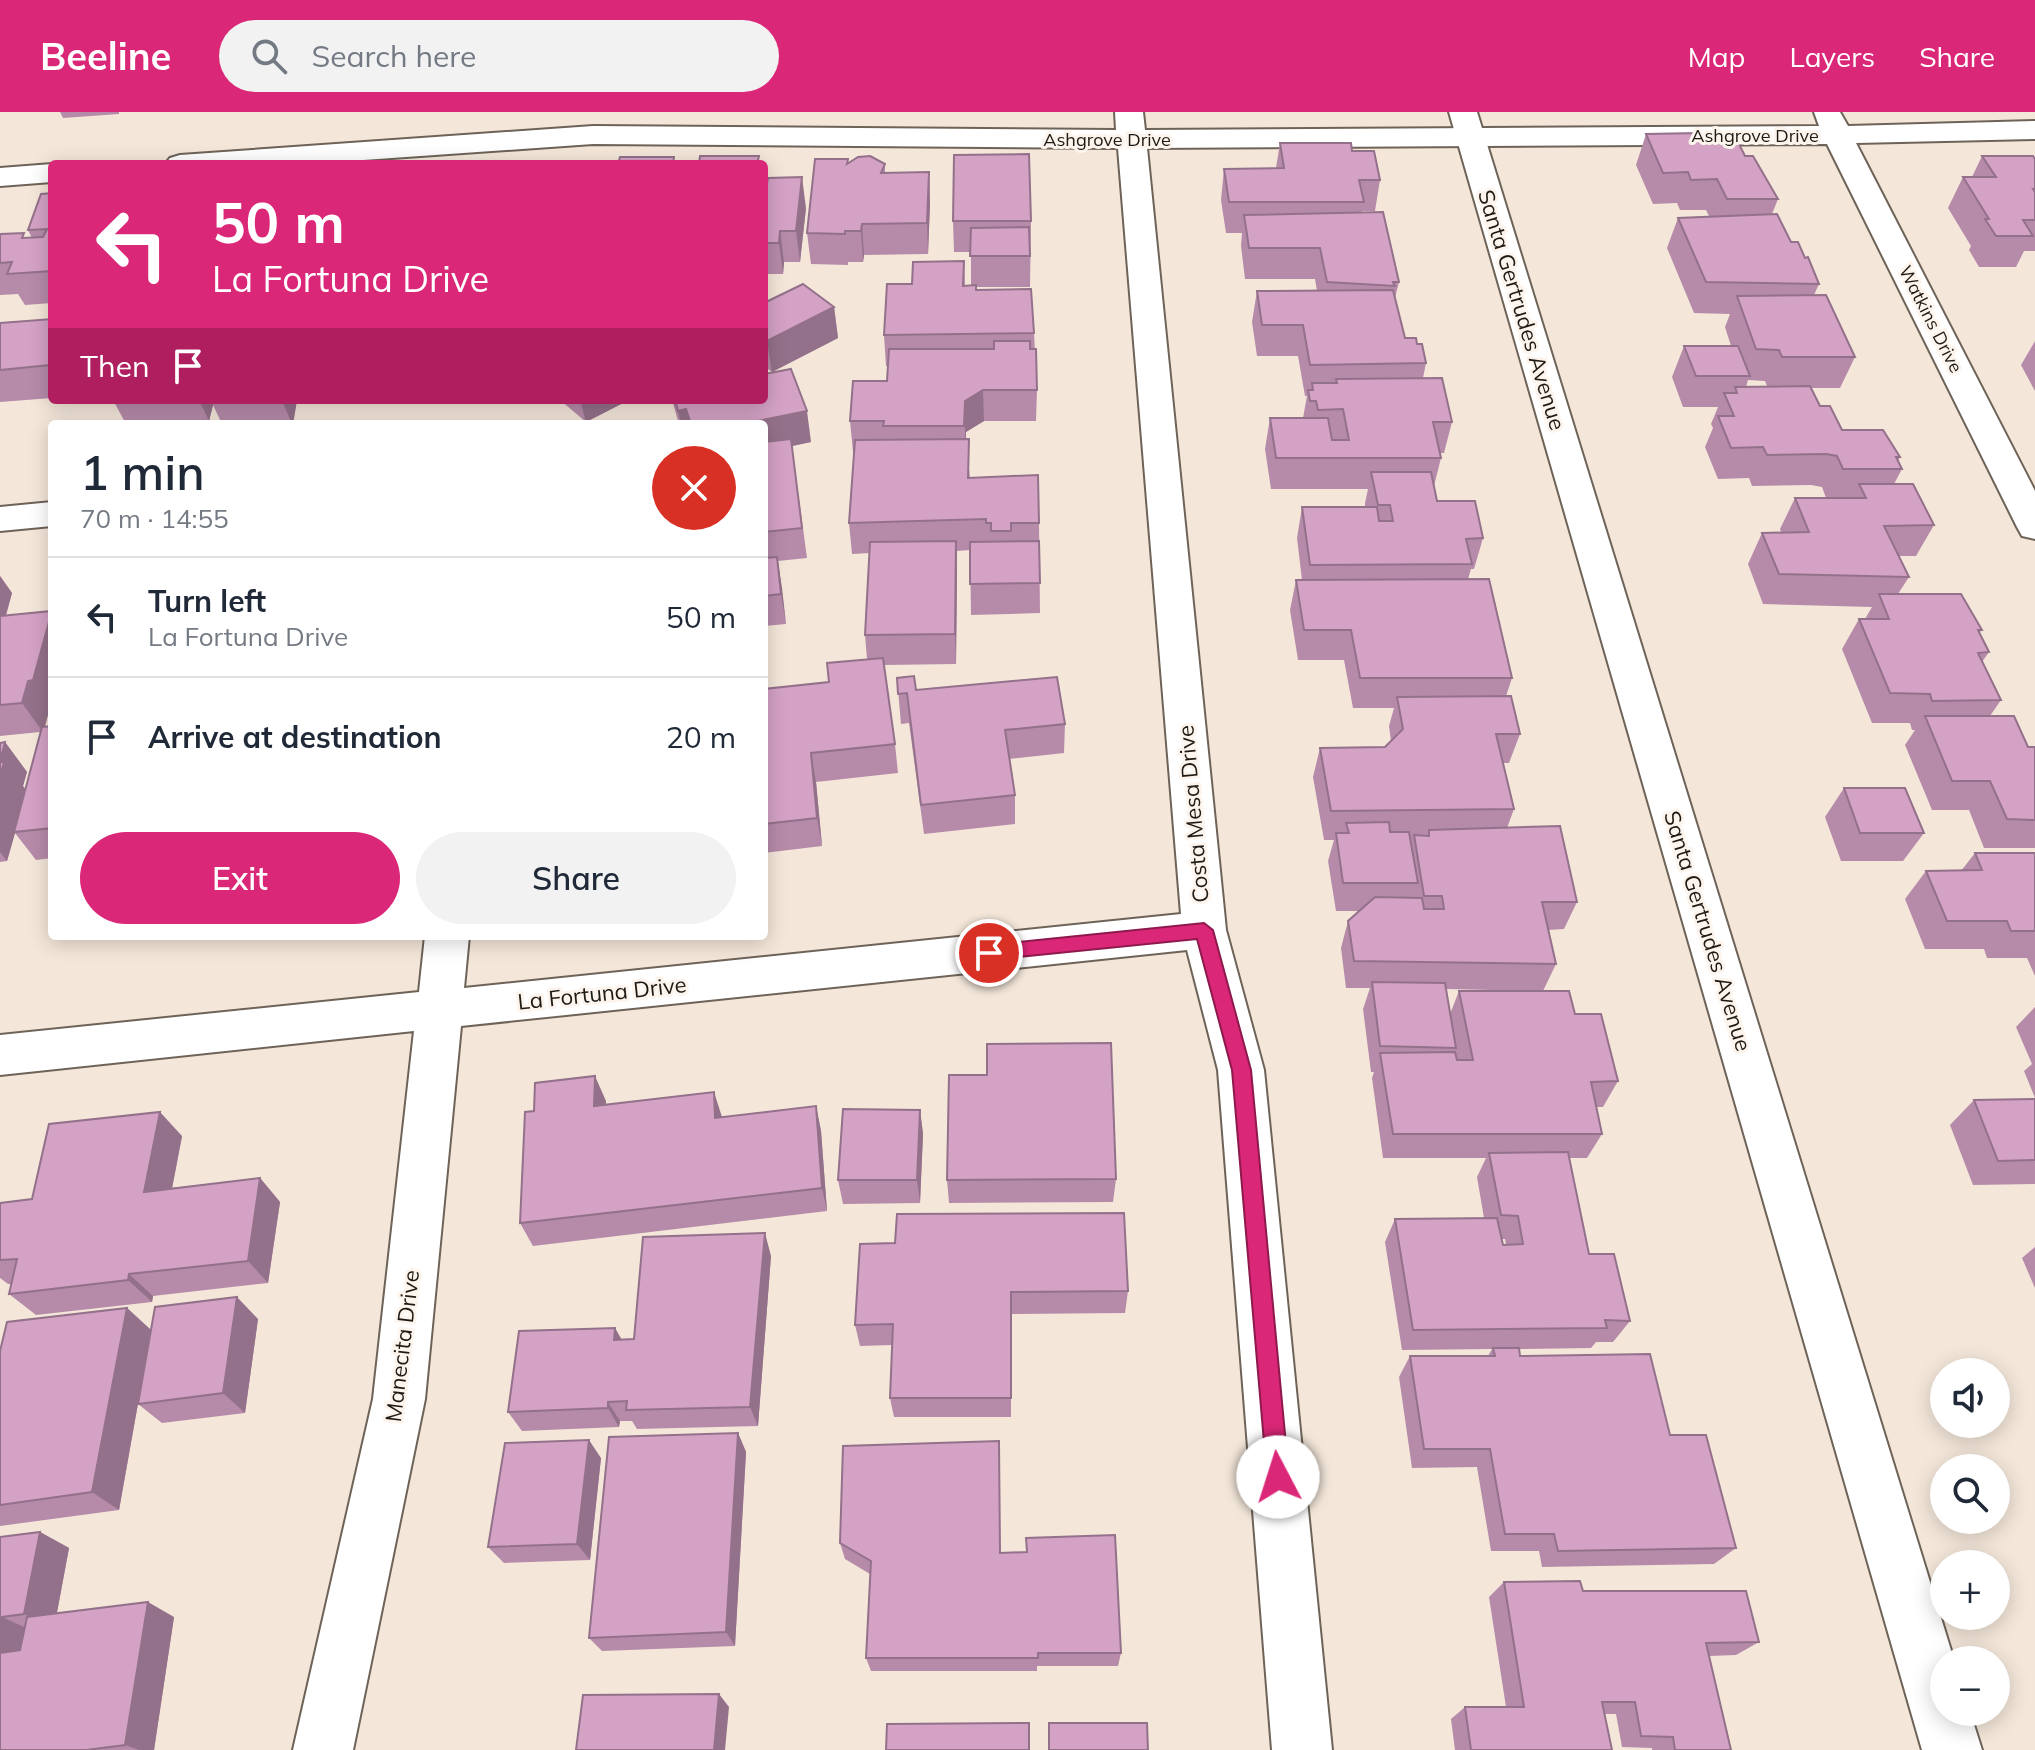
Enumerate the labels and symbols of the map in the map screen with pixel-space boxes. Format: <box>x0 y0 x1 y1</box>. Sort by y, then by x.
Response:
street label: Ashgrove Drive <box>1691 124 1819 147</box>
street label: Ashgrove Drive <box>1043 128 1171 151</box>
street label: Santa Gertrudes Avenue <box>1472 186 1572 434</box>
street label: Watkins Drive <box>1894 262 1968 376</box>
street label: Costa Mesa Drive <box>1171 724 1215 904</box>
street label: Santa Gertrudes Avenue <box>1658 807 1758 1055</box>
pin <box>955 919 1023 987</box>
street label: La Fortuna Drive <box>516 970 688 1016</box>
street label: Manecita Drive <box>379 1268 425 1424</box>
position arrow <box>1236 1435 1320 1519</box>

